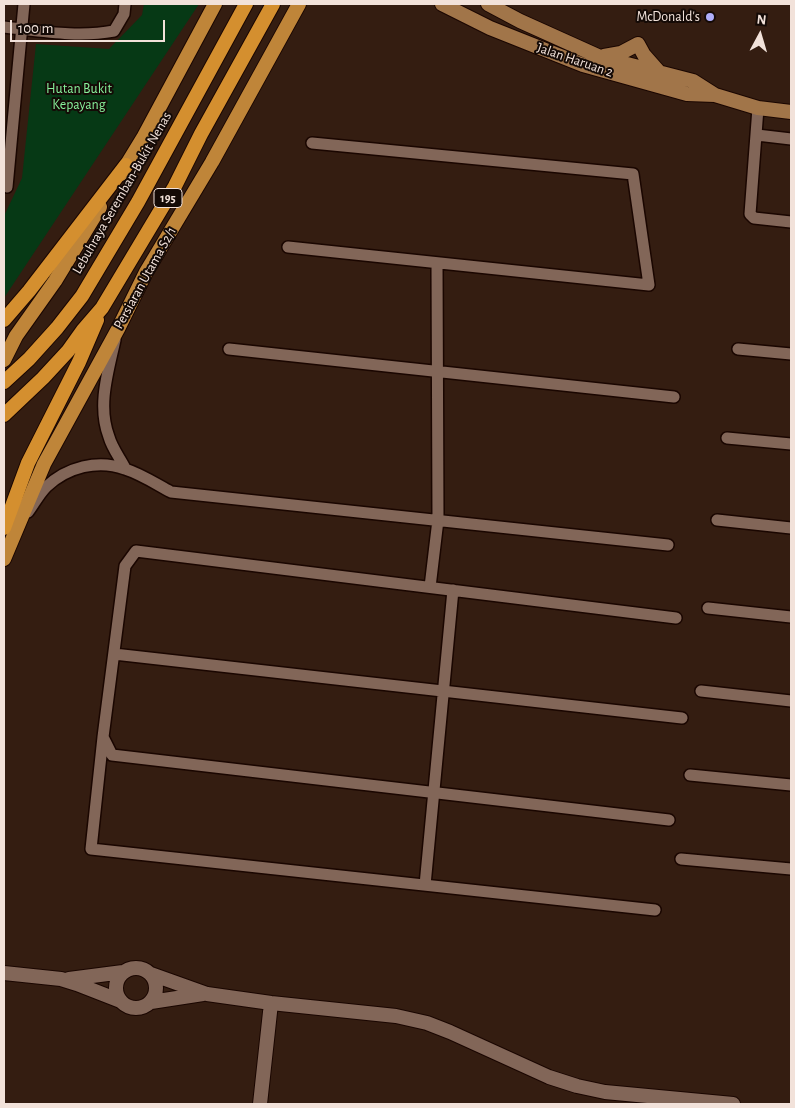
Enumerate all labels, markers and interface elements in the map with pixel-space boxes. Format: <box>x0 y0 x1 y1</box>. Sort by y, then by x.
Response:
place label: McDonald's <box>637 9 700 25</box>
scale bar <box>12 10 168 42</box>
north arrow <box>735 10 785 60</box>
marker: McDonald's <box>704 11 716 23</box>
text: N <box>756 13 767 28</box>
text: 100 m <box>18 21 53 36</box>
street label: Jalan Haruan 2 <box>535 39 615 81</box>
park label: Hutan Bukit Kepayang <box>46 81 112 114</box>
street label: Lebuhraya Seremban-Bukit Nenas <box>69 109 175 277</box>
road number: 195 <box>154 188 182 208</box>
street label: Persiaran Utama S2/1 <box>110 224 180 332</box>

